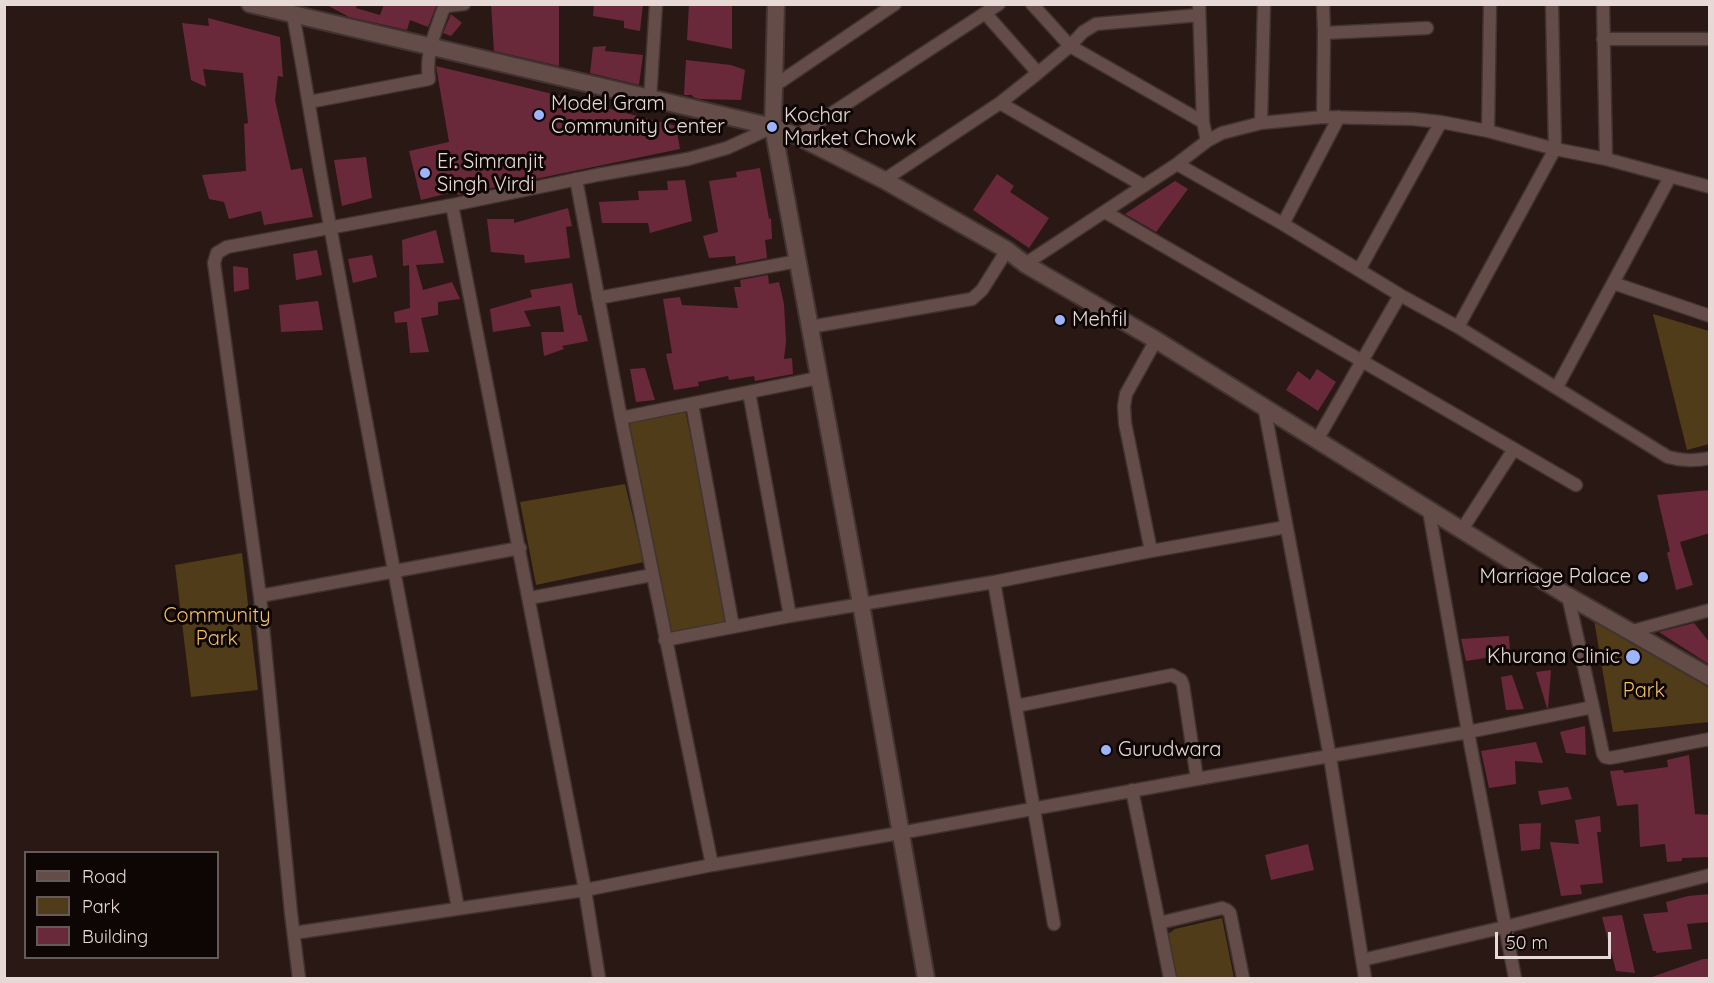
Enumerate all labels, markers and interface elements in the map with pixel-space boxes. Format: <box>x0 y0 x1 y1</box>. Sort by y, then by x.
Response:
place label: Model Gram Community Center <box>551 92 725 139</box>
place label: Kochar Market Chowk <box>784 104 916 151</box>
marker: Model Gram Community Center <box>532 108 546 122</box>
marker: Kochar Market Chowk <box>765 120 779 134</box>
place label: Er. Simranjit Singh Virdi <box>437 150 544 197</box>
marker: Er. Simranjit Singh Virdi <box>418 166 432 180</box>
place label: Mehfil <box>1072 308 1127 332</box>
marker: Mehfil <box>1053 313 1067 327</box>
place label: Marriage Palace <box>1479 565 1631 589</box>
marker: Marriage Palace <box>1636 570 1650 584</box>
park label: Community Park <box>164 604 270 651</box>
place label: Khurana Clinic <box>1487 645 1620 669</box>
marker: Khurana Clinic <box>1624 648 1642 666</box>
park label: Park <box>1623 679 1665 703</box>
place label: Gurudwara <box>1118 738 1221 762</box>
marker: Gurudwara <box>1099 743 1113 757</box>
legend <box>24 851 219 959</box>
text: Road <box>82 865 127 888</box>
text: Park <box>82 895 120 918</box>
scale bar <box>1498 920 1614 958</box>
text: Building <box>82 925 148 948</box>
text: 50 m <box>1506 931 1548 954</box>

